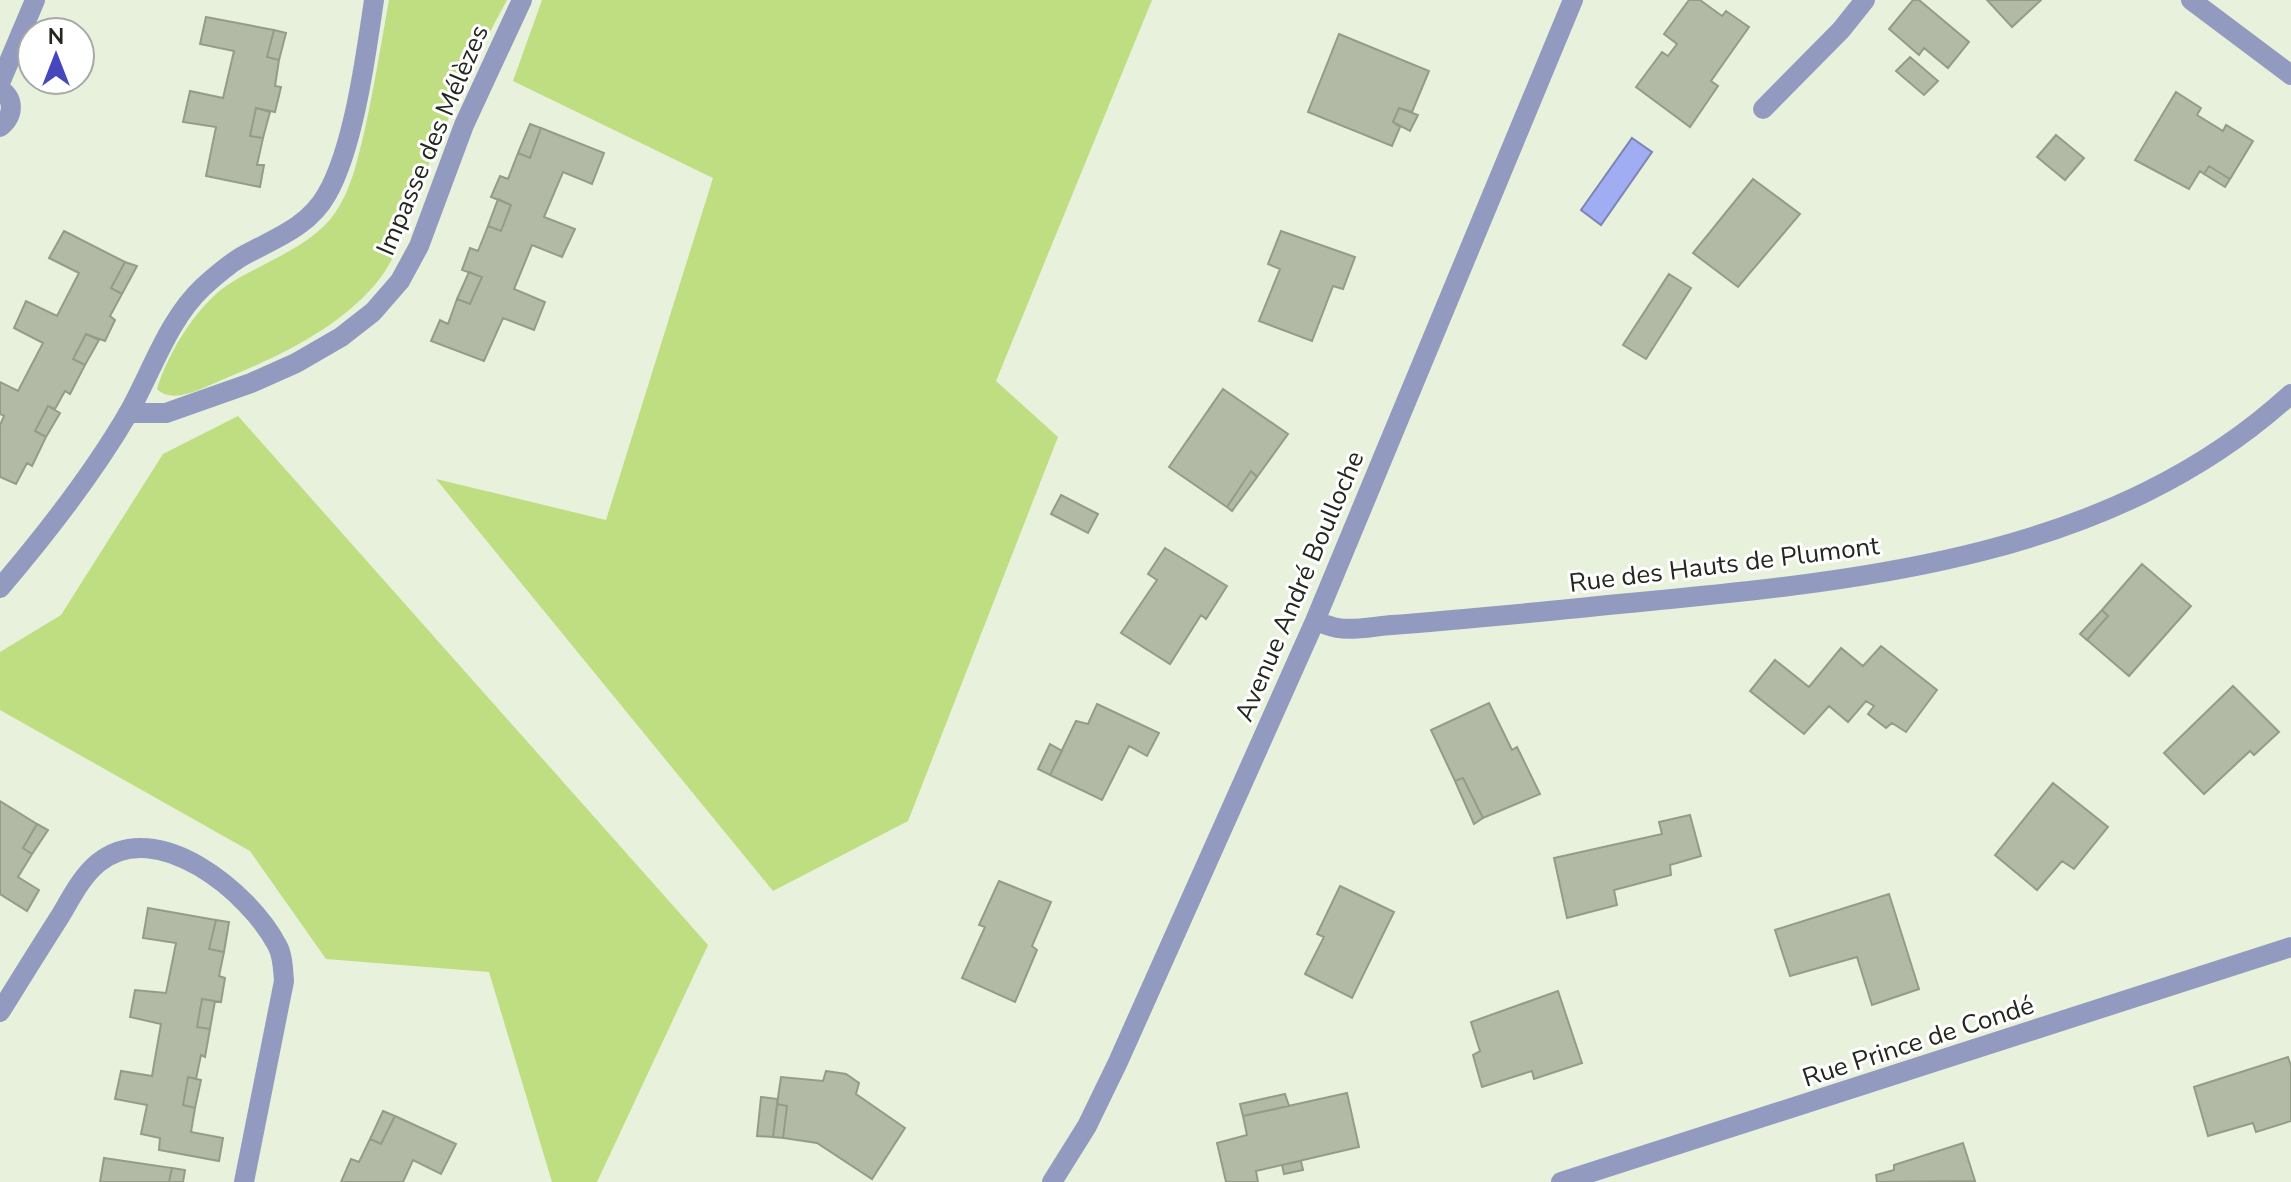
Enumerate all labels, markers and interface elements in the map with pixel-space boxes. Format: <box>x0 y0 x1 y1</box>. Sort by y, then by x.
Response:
north arrow <box>16 16 96 96</box>
street label: Impasse des Mélèzes <box>368 20 497 261</box>
text: N <box>48 22 64 52</box>
street label: Avenue André Boulloche <box>1227 446 1372 727</box>
street label: Rue des Hauts de Plumont <box>1567 528 1882 601</box>
street label: Rue Prince de Condé <box>1798 988 2038 1095</box>

